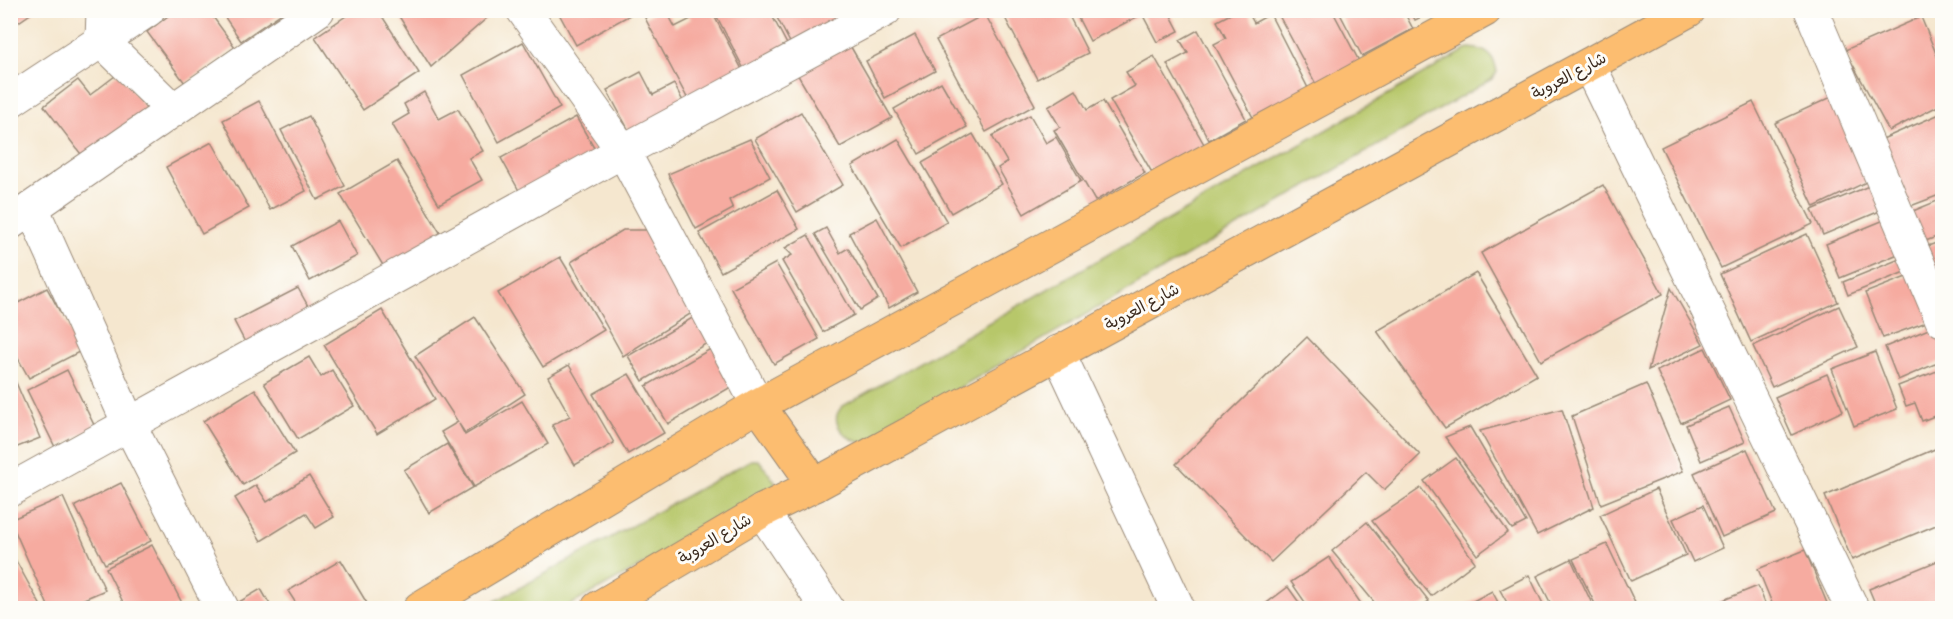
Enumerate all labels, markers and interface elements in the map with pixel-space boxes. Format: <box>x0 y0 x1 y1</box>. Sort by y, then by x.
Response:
street label: شارع العروبة <box>1528 48 1610 105</box>
street label: شارع العروبة <box>1101 279 1183 336</box>
street label: شارع العروبة <box>675 509 756 569</box>

